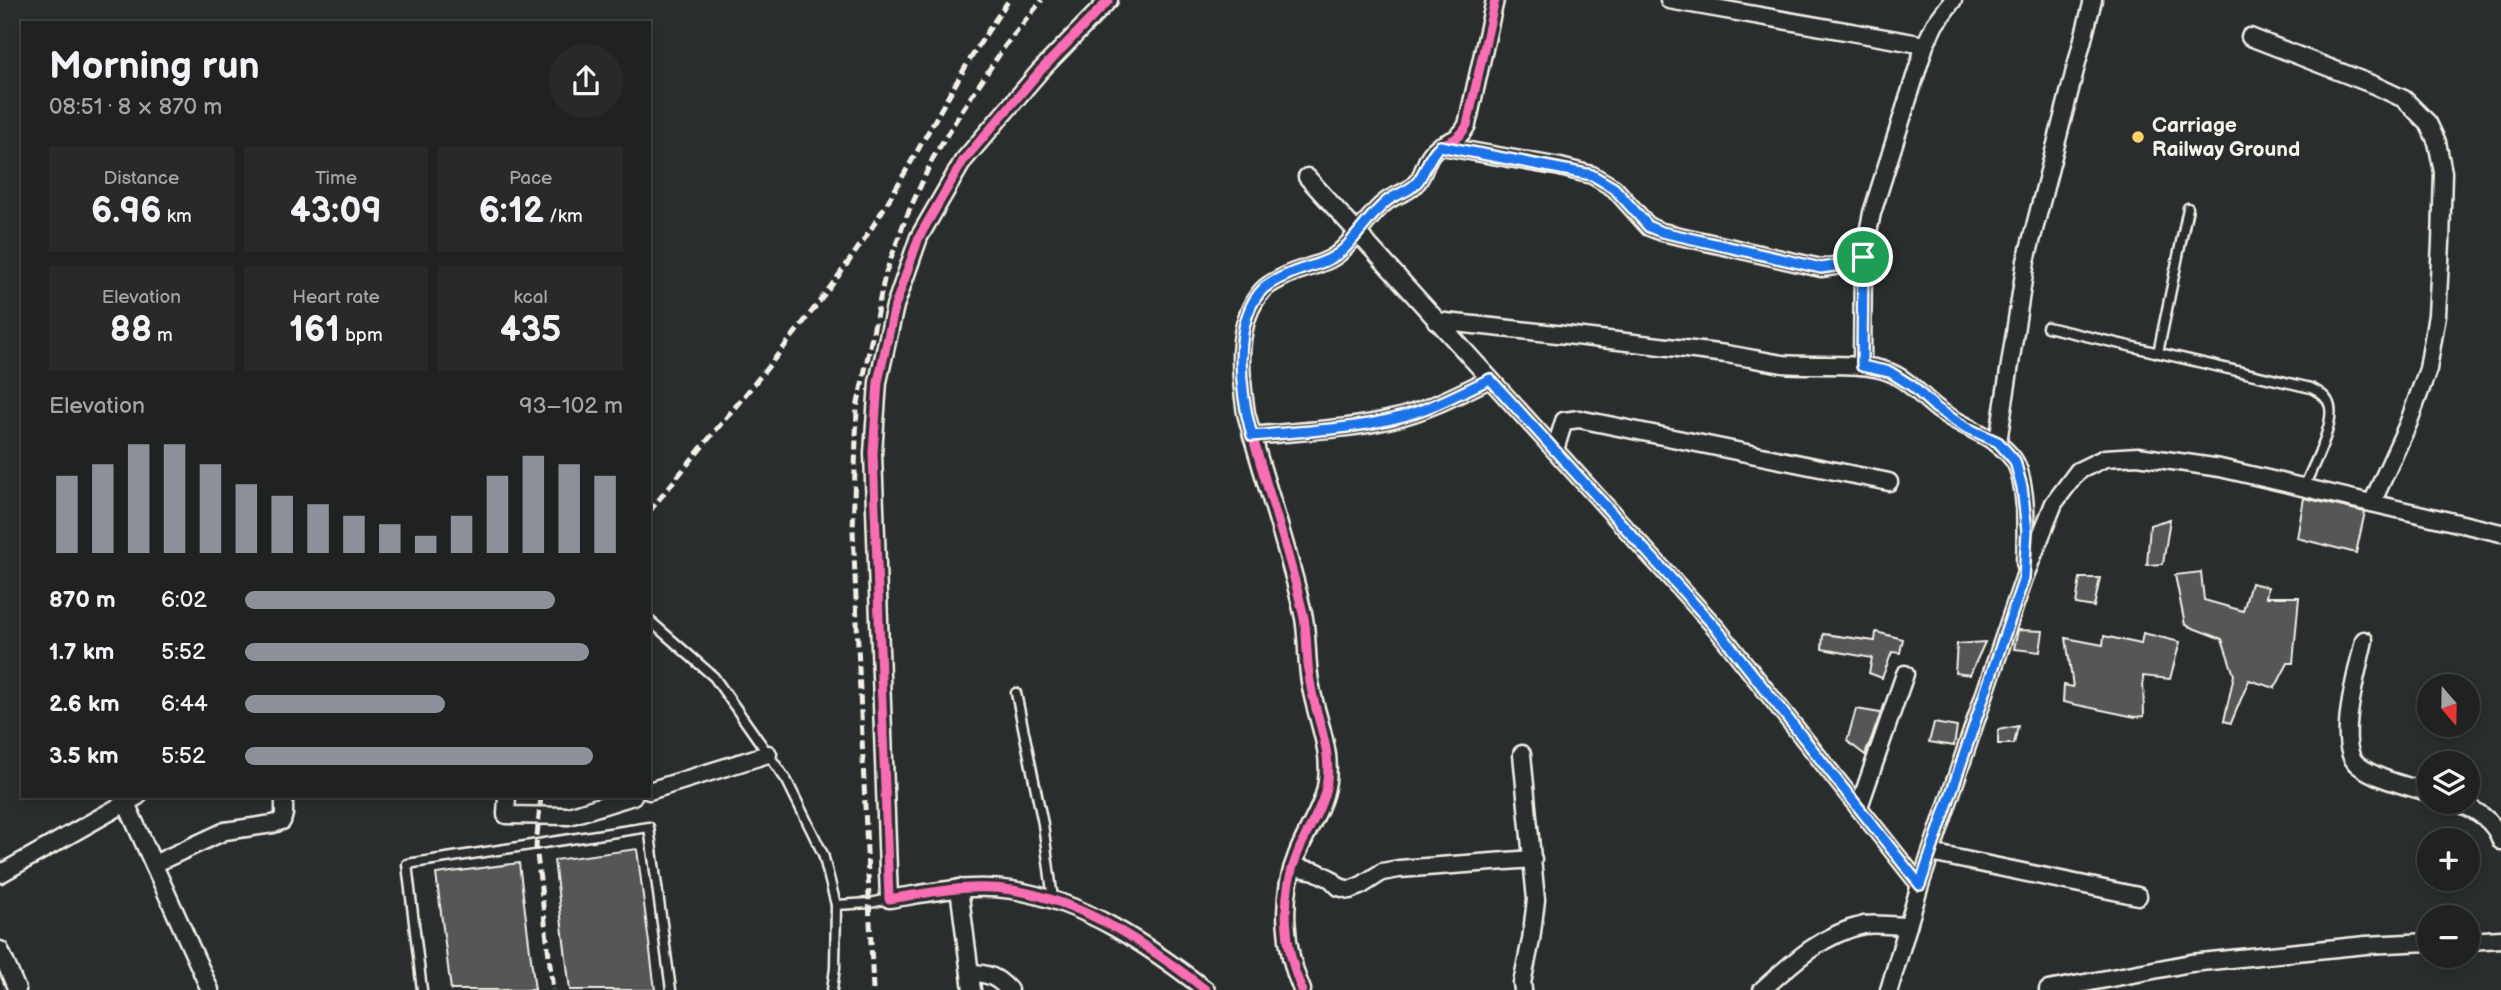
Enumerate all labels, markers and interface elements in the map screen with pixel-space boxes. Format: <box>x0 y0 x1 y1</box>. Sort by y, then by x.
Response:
text: Morning run <box>49 44 260 89</box>
button: share <box>549 44 623 118</box>
text: 08:51 · 8 × 870 m <box>49 93 222 121</box>
place label: Carriage Railway Ground <box>2152 113 2300 162</box>
marker: Carriage Railway Ground <box>2130 129 2146 145</box>
text: Distance <box>103 167 179 190</box>
text: Time <box>315 167 357 190</box>
text: Pace <box>509 167 552 190</box>
text: 6.96 <box>91 190 162 233</box>
text: 43:09 <box>290 190 382 233</box>
text: 6:12 <box>479 190 544 233</box>
text: km <box>162 205 192 228</box>
text: /km <box>544 205 583 228</box>
pin <box>1833 227 1893 287</box>
icon: arrive <box>1844 238 1882 276</box>
text: Elevation <box>102 286 181 309</box>
text: Heart rate <box>292 286 380 309</box>
text: kcal <box>514 286 548 309</box>
text: 88 <box>110 309 152 352</box>
text: 161 <box>289 309 340 352</box>
text: 435 <box>500 309 561 352</box>
text: m <box>152 324 173 347</box>
text: bpm <box>340 324 383 347</box>
text: Elevation <box>49 392 145 420</box>
text: 93–102 m <box>519 392 623 420</box>
text: 870 m <box>49 586 116 614</box>
text: 6:02 <box>161 586 207 614</box>
text: 1.7 km <box>49 638 114 666</box>
text: 5:52 <box>161 638 206 666</box>
north arrow <box>2417 674 2480 737</box>
map controls <box>2417 674 2480 968</box>
text: 2.6 km <box>49 690 120 718</box>
text: 6:44 <box>161 690 208 718</box>
text: 3.5 km <box>49 742 119 770</box>
text: 5:52 <box>161 742 206 770</box>
button: layers <box>2417 751 2480 814</box>
button: + <box>2417 828 2480 891</box>
button: − <box>2417 905 2480 968</box>

